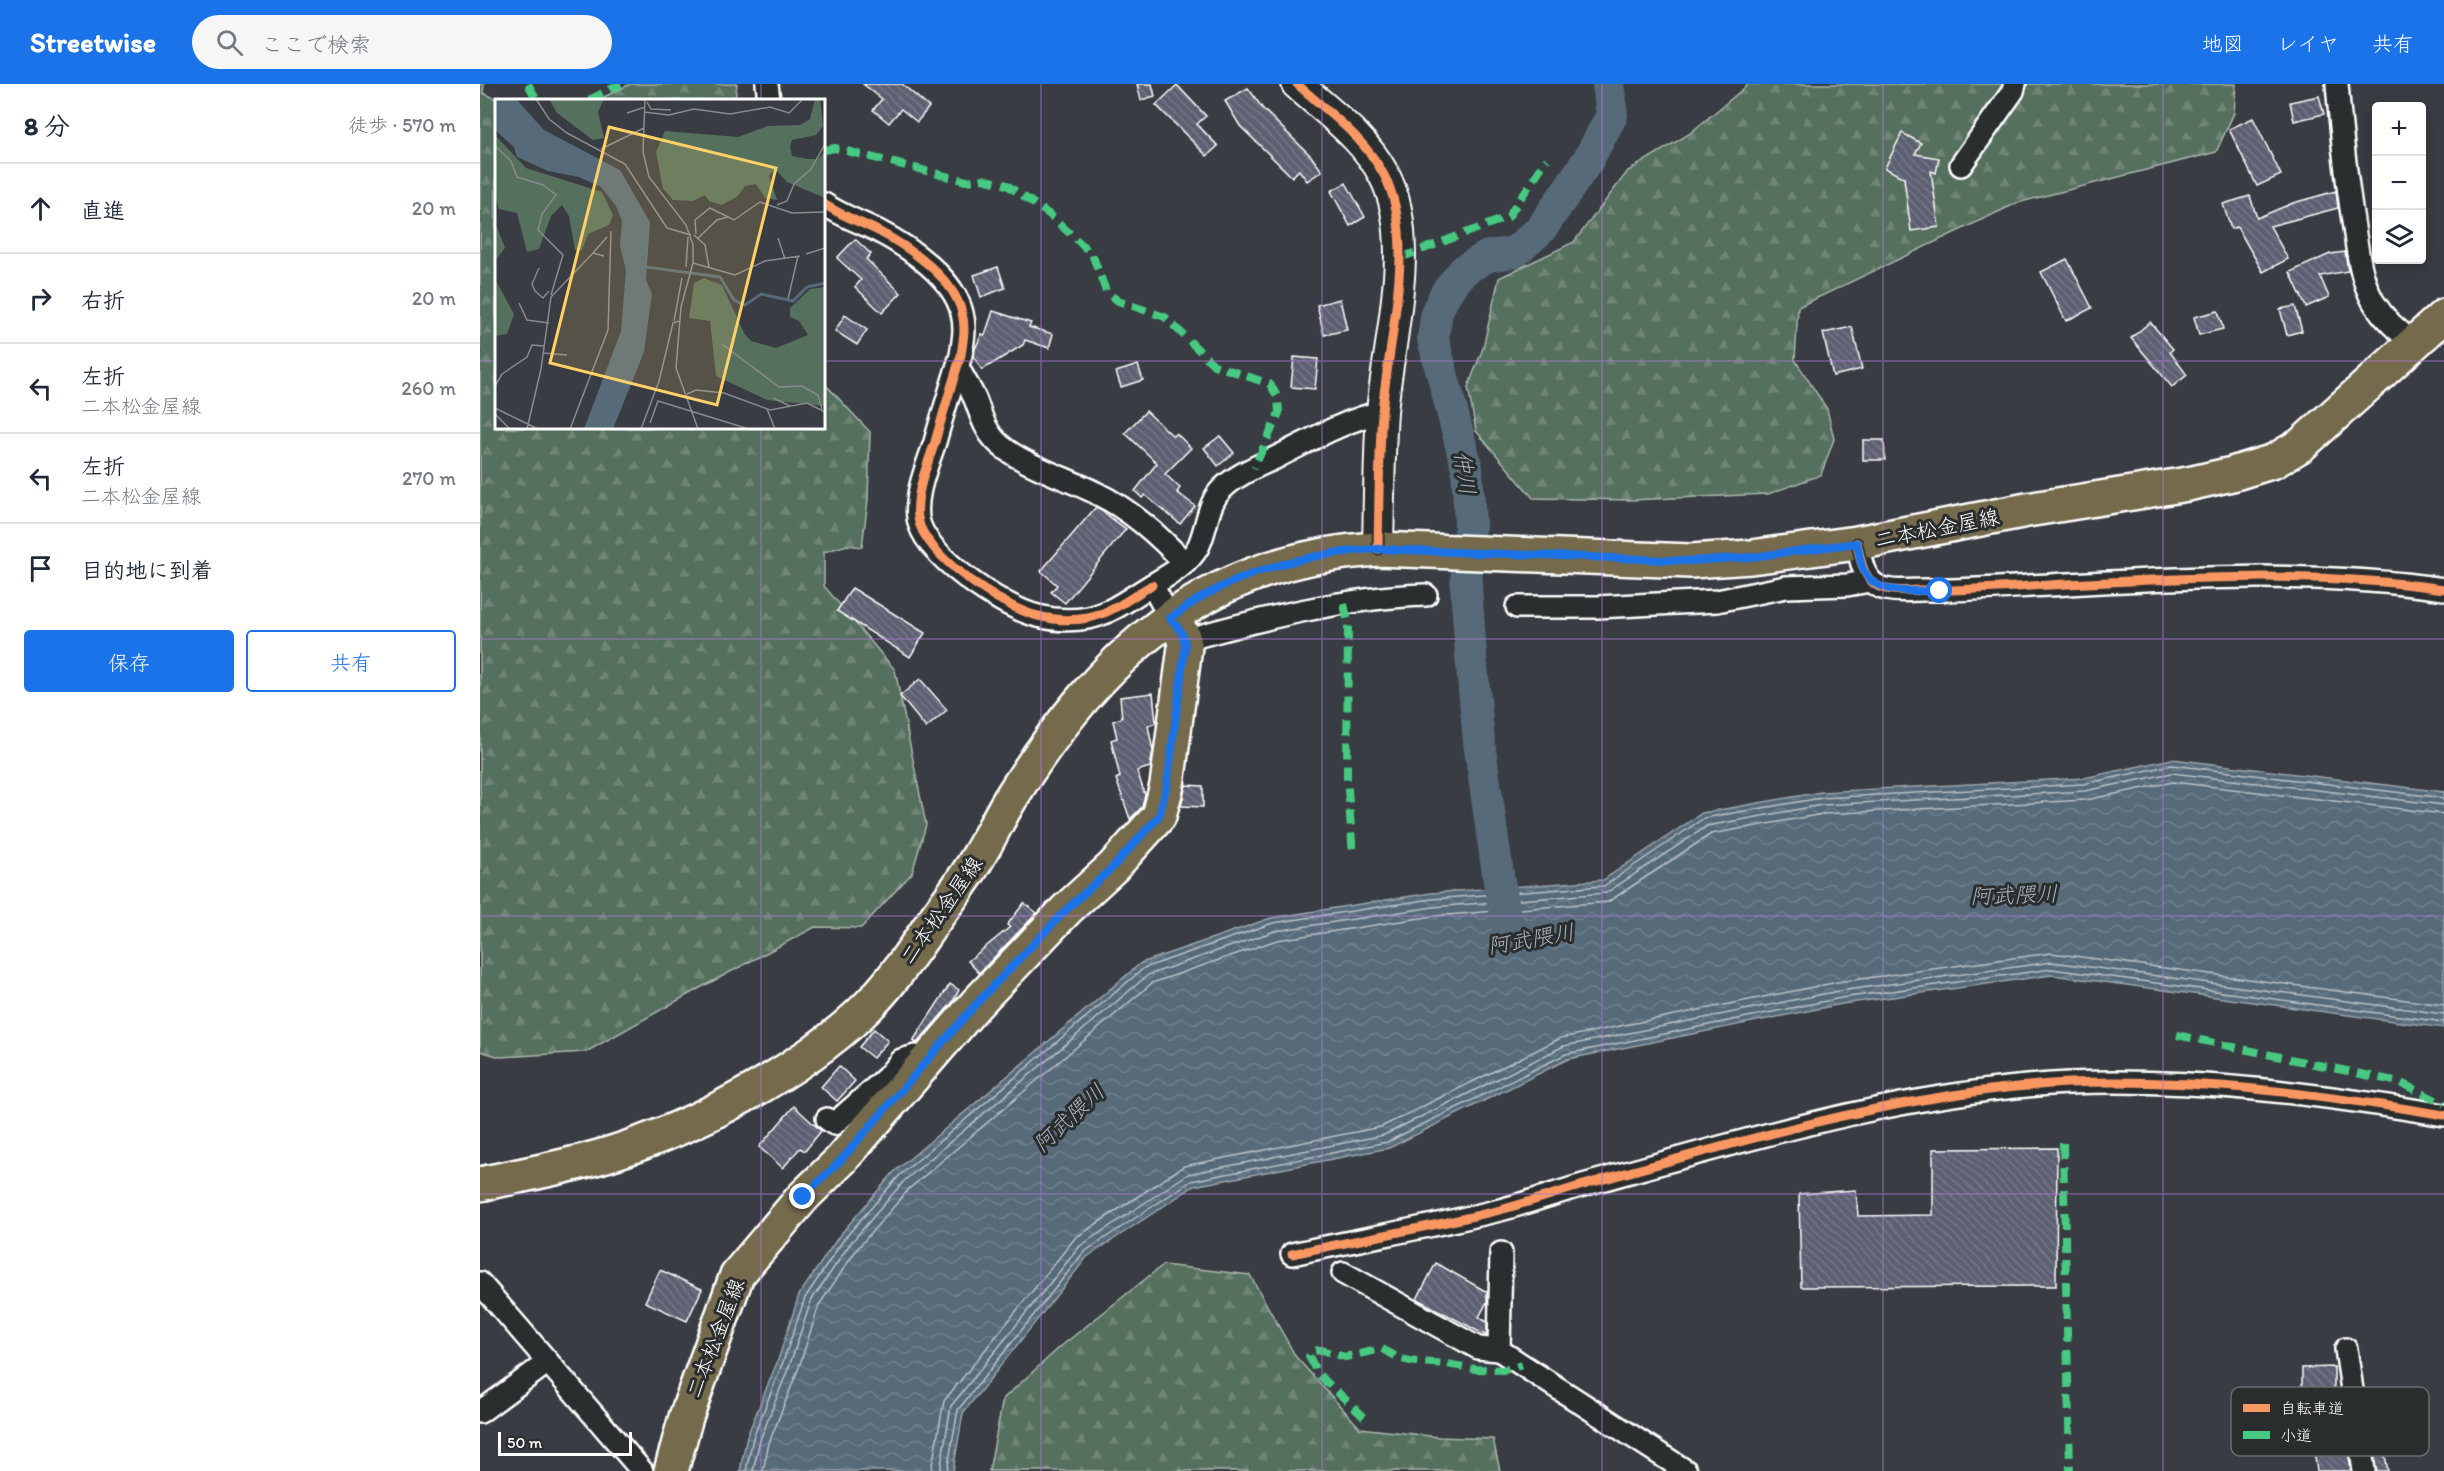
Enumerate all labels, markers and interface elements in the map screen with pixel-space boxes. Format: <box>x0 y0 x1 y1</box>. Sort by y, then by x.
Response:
search box <box>192 15 612 69</box>
text: Streetwise <box>30 25 156 59</box>
icon: search <box>213 26 246 59</box>
text: ここで検索 <box>261 31 371 58</box>
text: 地図 <box>2202 31 2244 56</box>
text: レイヤ <box>2277 31 2339 56</box>
text: 共有 <box>2372 31 2414 56</box>
inset map <box>495 99 825 429</box>
map controls <box>2372 102 2426 264</box>
button: + <box>2372 102 2426 156</box>
text: 8 分 <box>24 110 70 142</box>
text: 徒歩 · 570 m <box>348 113 456 137</box>
button: − <box>2372 156 2426 210</box>
icon: ahead <box>24 192 57 225</box>
text: 20 m <box>412 196 456 220</box>
text: 直進 <box>81 197 125 224</box>
button: layers <box>2372 210 2426 264</box>
icon: right <box>24 282 57 315</box>
text: 20 m <box>412 286 456 310</box>
text: 右折 <box>81 287 125 314</box>
text: 左折 <box>81 363 125 390</box>
icon: left <box>24 372 57 405</box>
text: 260 m <box>401 376 456 400</box>
text: 二本松金屋線 <box>81 394 201 418</box>
water label: 仲川 <box>1449 449 1481 497</box>
text: 左折 <box>81 453 125 480</box>
icon: left <box>24 462 57 495</box>
text: 270 m <box>402 466 456 490</box>
text: 二本松金屋線 <box>81 484 201 508</box>
street label: 二本松金屋線 <box>1873 504 2001 552</box>
icon: arrive <box>24 552 57 585</box>
text: 目的地に到着 <box>81 557 213 584</box>
route start <box>1926 577 1952 603</box>
button: 保存 <box>24 630 234 692</box>
button: 共有 <box>246 630 456 692</box>
street label: 二本松金屋線 <box>895 851 987 969</box>
water label: 阿武隈川 <box>1970 880 2058 910</box>
water label: 阿武隈川 <box>1485 918 1577 960</box>
water label: 阿武隈川 <box>1028 1078 1110 1158</box>
route end <box>789 1183 815 1209</box>
street label: 二本松金屋線 <box>681 1275 749 1401</box>
legend <box>2231 1387 2429 1456</box>
text: 自転車道 <box>2280 1399 2344 1418</box>
text: 小道 <box>2280 1426 2312 1445</box>
scale bar <box>498 1429 632 1456</box>
text: 50 m <box>507 1433 542 1452</box>

